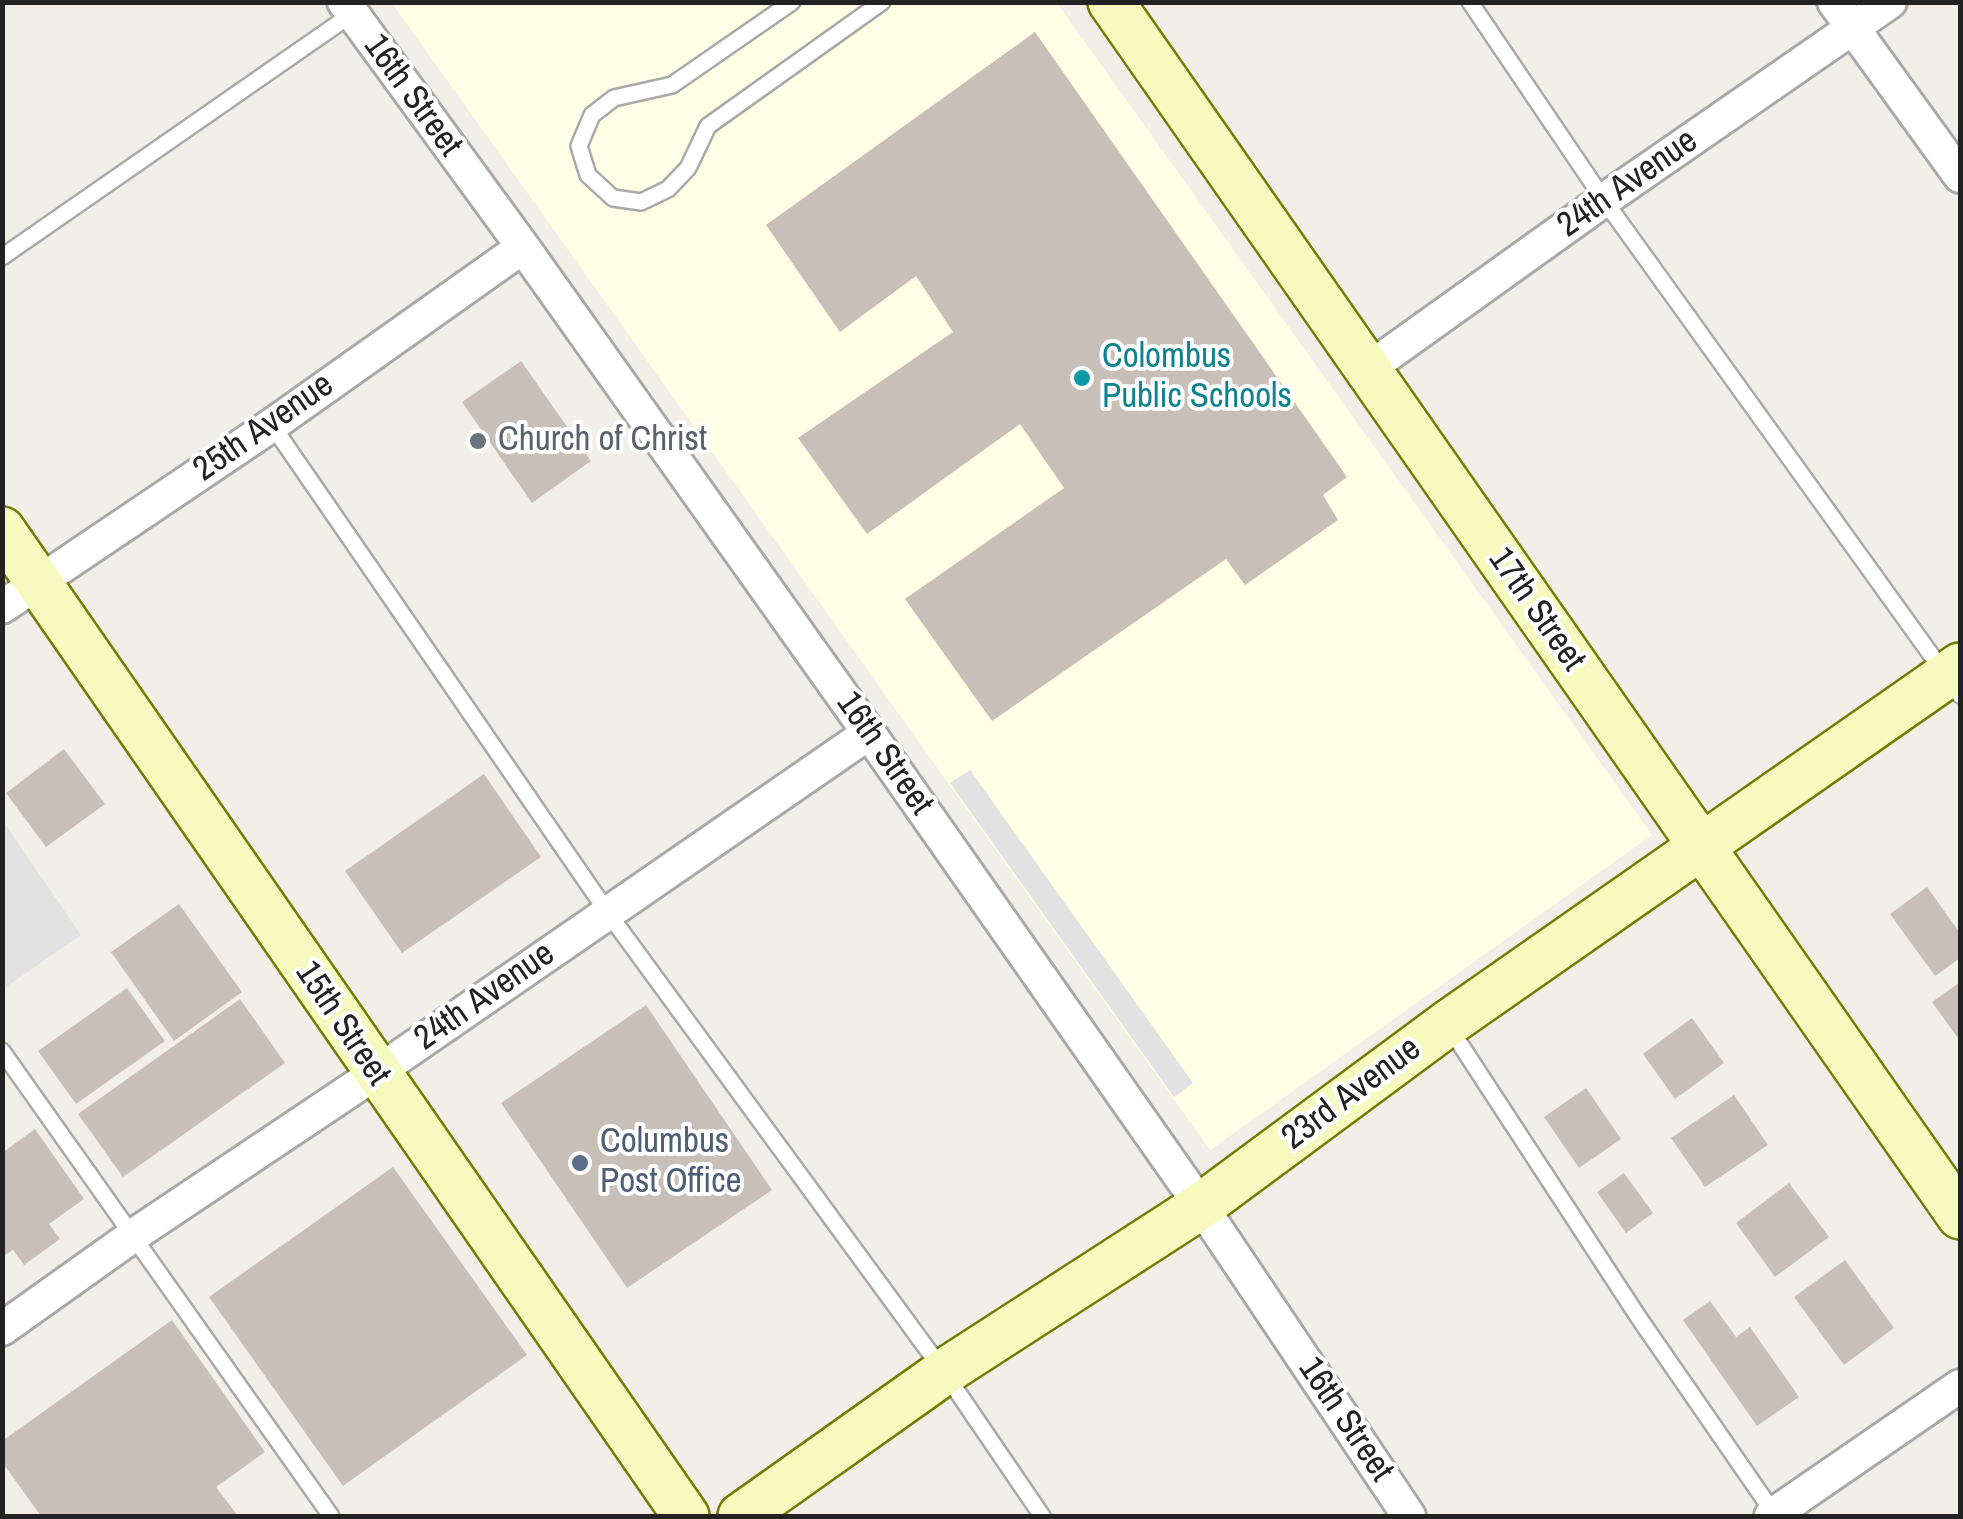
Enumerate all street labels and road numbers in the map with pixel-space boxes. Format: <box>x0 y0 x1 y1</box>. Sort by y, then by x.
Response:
street label: 16th Street <box>354 27 470 165</box>
street label: 24th Avenue <box>1550 121 1706 247</box>
street label: 25th Avenue <box>186 365 342 491</box>
street label: 17th Street <box>1479 540 1593 680</box>
street label: 16th Street <box>827 684 941 824</box>
street label: 24th Avenue <box>407 934 563 1060</box>
street label: 15th Street <box>285 954 399 1094</box>
street label: 23rd Avenue <box>1275 1028 1429 1160</box>
street label: 16th Street <box>1288 1350 1402 1490</box>

